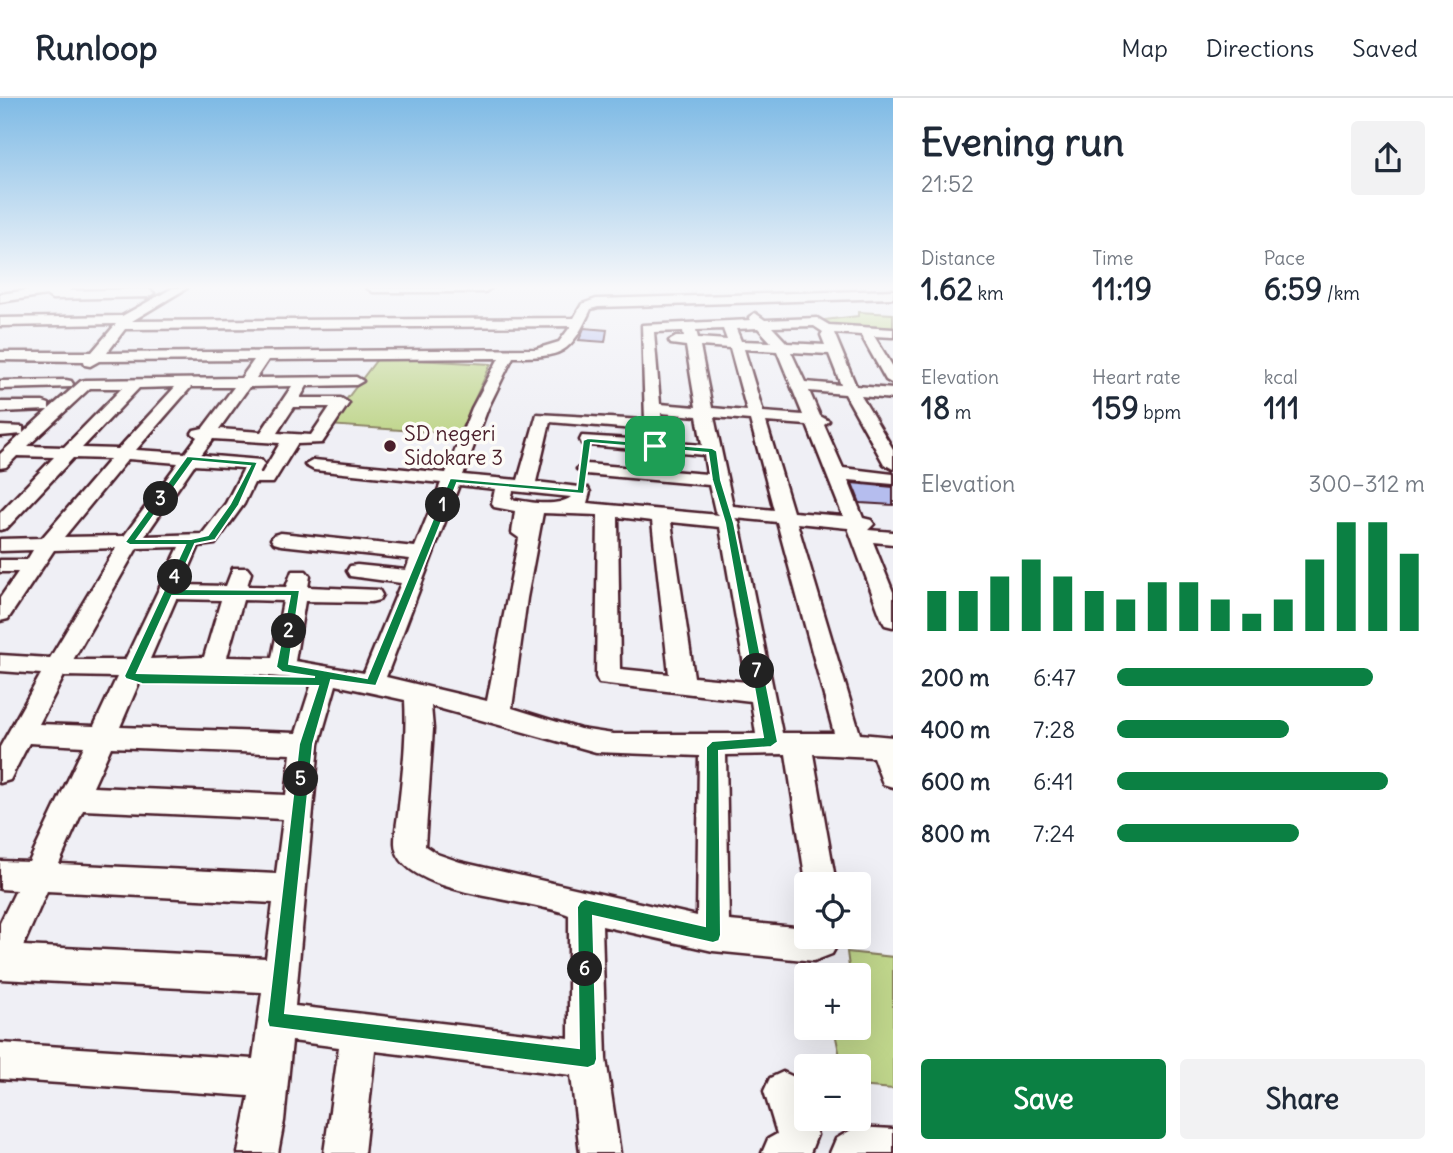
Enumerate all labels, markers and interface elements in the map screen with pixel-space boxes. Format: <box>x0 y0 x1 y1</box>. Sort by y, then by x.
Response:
text: Runloop <box>35 27 157 69</box>
text: Map <box>1121 33 1168 63</box>
text: Directions <box>1206 33 1314 63</box>
text: Saved <box>1352 33 1418 63</box>
text: Evening run <box>921 119 1124 166</box>
button: share <box>1351 121 1425 195</box>
text: 21:52 <box>921 169 974 198</box>
text: Distance <box>921 246 995 270</box>
text: Time <box>1092 246 1133 270</box>
text: Pace <box>1264 246 1305 270</box>
text: 1.62 <box>921 270 973 308</box>
text: 11:19 <box>1092 270 1152 308</box>
text: 6:59 <box>1264 270 1322 308</box>
text: km <box>973 281 1004 305</box>
text: /km <box>1322 281 1360 305</box>
text: Elevation <box>921 365 999 389</box>
text: Heart rate <box>1092 365 1180 389</box>
text: kcal <box>1264 365 1298 389</box>
text: 18 <box>921 389 950 427</box>
text: 159 <box>1092 389 1139 427</box>
text: 111 <box>1264 389 1299 427</box>
text: m <box>950 400 971 424</box>
text: bpm <box>1139 400 1181 424</box>
pin <box>625 416 685 476</box>
place label: SD negeri Sidokare 3 <box>404 420 503 471</box>
icon: arrive <box>636 427 674 465</box>
marker: SD negeri Sidokare 3 <box>382 438 398 454</box>
text: Elevation <box>921 469 1015 498</box>
text: 300–312 m <box>1308 469 1425 498</box>
pin: 3 <box>144 482 178 516</box>
text: 3 <box>155 486 166 510</box>
pin: 1 <box>426 488 460 522</box>
text: 1 <box>439 492 446 516</box>
pin: 4 <box>158 560 192 594</box>
text: 4 <box>169 564 180 588</box>
pin: 2 <box>272 614 306 648</box>
text: 2 <box>283 618 294 642</box>
pin: 7 <box>740 654 774 688</box>
text: 7 <box>752 658 761 682</box>
text: 200 m <box>921 663 990 692</box>
text: 6:47 <box>1033 663 1076 692</box>
text: 400 m <box>921 715 990 744</box>
text: 7:28 <box>1033 715 1075 744</box>
pin: 5 <box>284 762 318 796</box>
text: 5 <box>295 766 306 790</box>
text: 600 m <box>921 767 990 796</box>
text: 6:41 <box>1033 767 1074 796</box>
text: 800 m <box>921 819 990 848</box>
text: 7:24 <box>1033 819 1075 848</box>
map controls <box>794 872 871 1131</box>
button: locate <box>794 872 871 949</box>
pin: 6 <box>568 952 602 986</box>
text: 6 <box>579 956 590 980</box>
button: + <box>794 963 871 1040</box>
button: − <box>794 1054 871 1131</box>
button: Save <box>921 1059 1166 1139</box>
button: Share <box>1180 1059 1425 1139</box>

